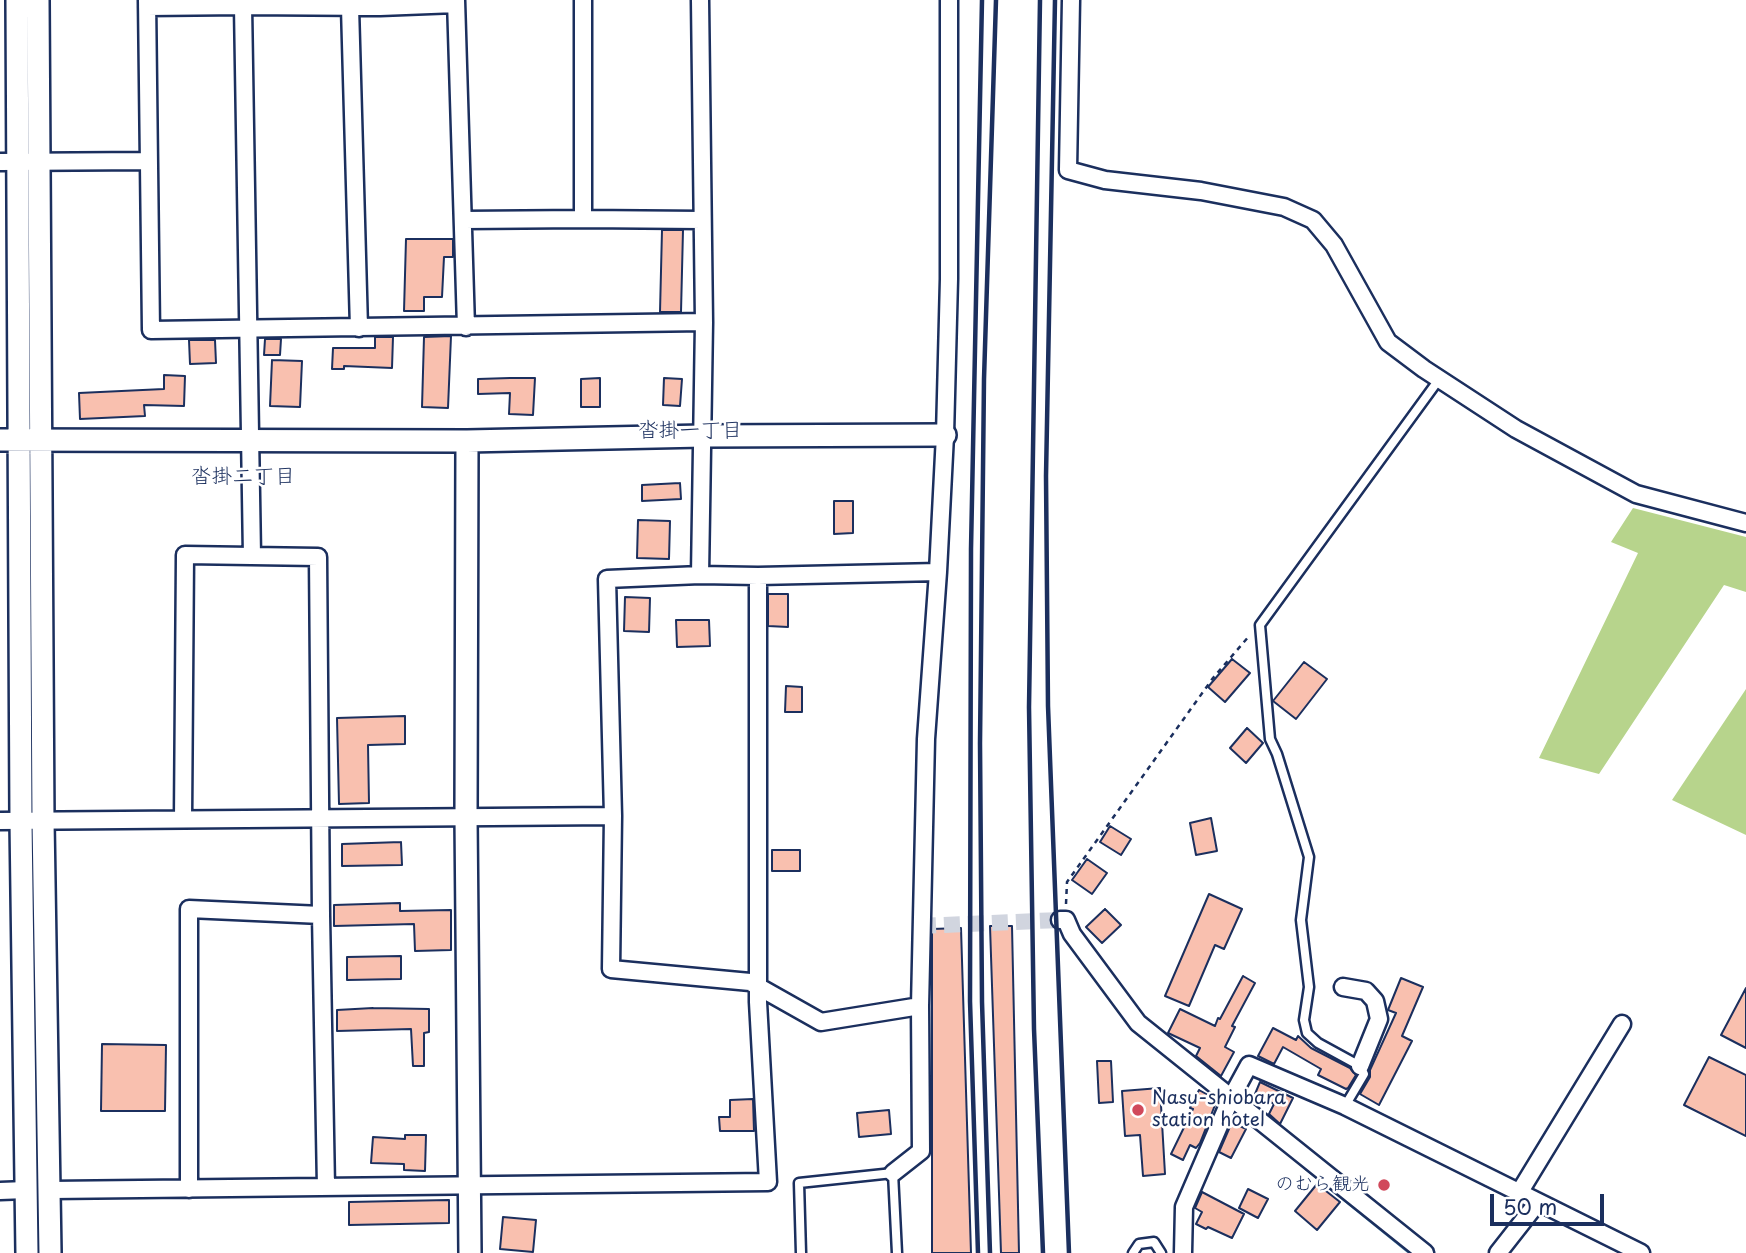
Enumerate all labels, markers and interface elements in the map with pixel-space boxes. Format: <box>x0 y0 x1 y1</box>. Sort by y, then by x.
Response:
district label: 沓掛一丁目 <box>638 418 742 444</box>
district label: 沓掛二丁目 <box>191 464 295 490</box>
place label: Nasu-shiobara station hotel <box>1152 1088 1286 1132</box>
marker: Nasu-shiobara station hotel <box>1130 1102 1146 1118</box>
place label: のむら観光 <box>1275 1174 1370 1196</box>
marker: のむら観光 <box>1376 1177 1392 1193</box>
scale bar <box>1494 1180 1608 1224</box>
text: 50 m <box>1503 1190 1557 1222</box>

